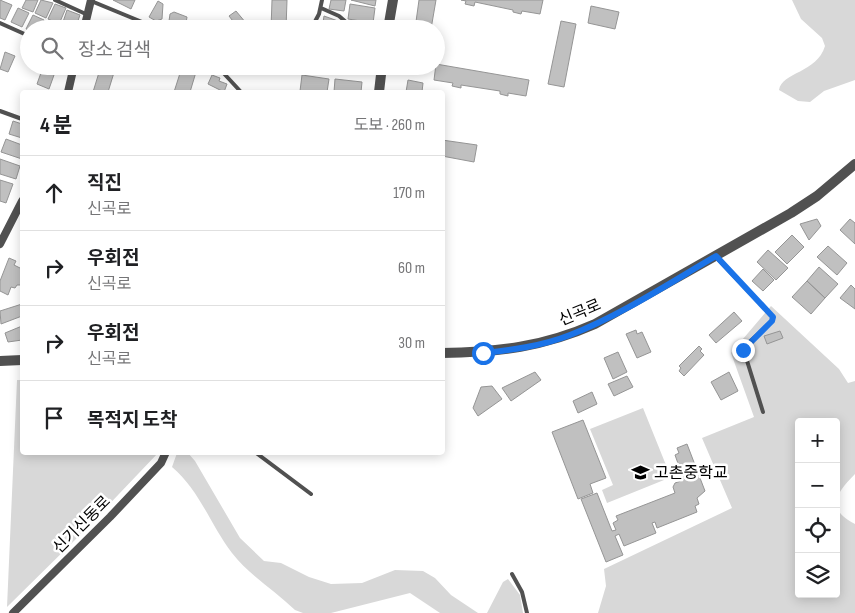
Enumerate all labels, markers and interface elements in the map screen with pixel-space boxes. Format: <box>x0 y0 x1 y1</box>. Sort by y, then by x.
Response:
search box <box>20 20 445 75</box>
icon: search <box>38 34 66 62</box>
text: 장소 검색 <box>78 39 151 62</box>
text: 4 분 <box>40 113 72 138</box>
text: 도보 · 260 m <box>354 116 425 135</box>
text: 직진 <box>87 172 122 195</box>
icon: ahead <box>40 179 68 207</box>
text: 170 m <box>393 184 425 203</box>
text: 신곡로 <box>87 200 131 219</box>
text: 우회전 <box>87 247 139 270</box>
icon: right <box>40 254 68 282</box>
text: 60 m <box>398 259 425 278</box>
text: 신곡로 <box>87 275 131 294</box>
street label: 신곡로 <box>556 296 604 330</box>
text: 우회전 <box>87 322 139 345</box>
icon: right <box>40 329 68 357</box>
text: 30 m <box>398 334 425 353</box>
route end <box>732 339 755 362</box>
route start <box>472 342 495 365</box>
text: 신곡로 <box>87 350 131 369</box>
icon: arrive <box>40 404 68 432</box>
text: 목적지 도착 <box>87 409 177 432</box>
map controls <box>795 418 840 598</box>
button: + <box>795 418 840 463</box>
school or university icon: 고촌중학교 <box>630 463 650 483</box>
button: − <box>795 463 840 508</box>
place label: 고촌중학교 <box>654 464 728 483</box>
street label: 신기신동로 <box>49 492 115 558</box>
button: locate <box>795 508 840 553</box>
button: layers <box>795 553 840 598</box>

